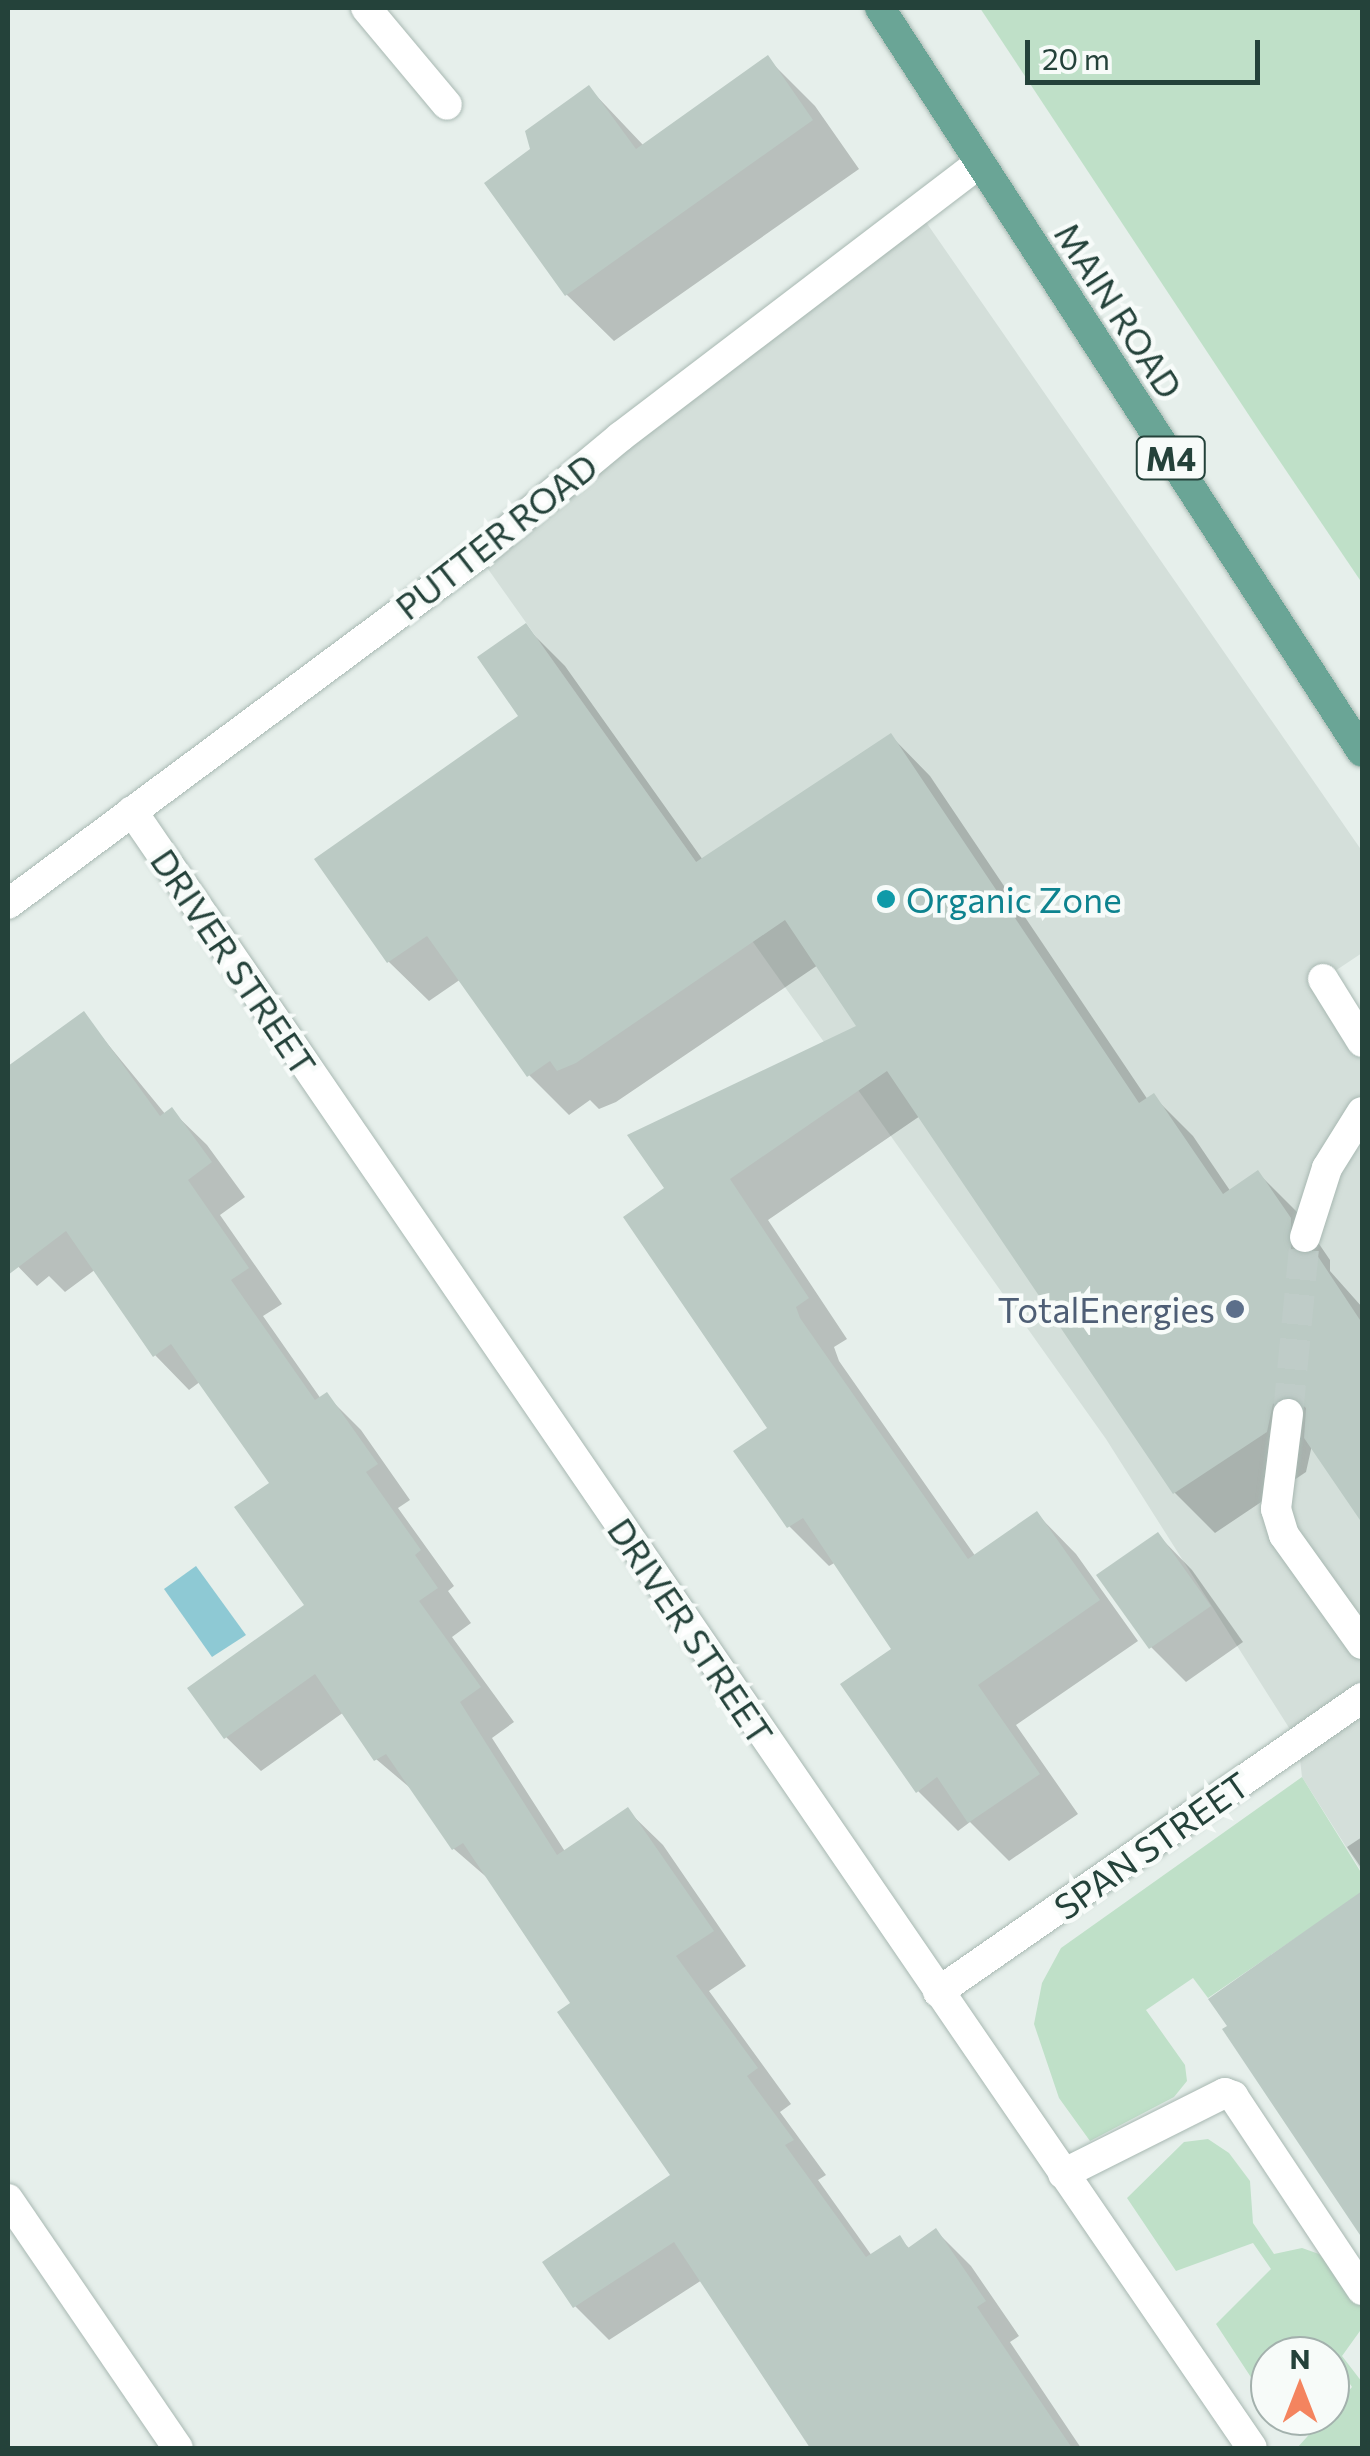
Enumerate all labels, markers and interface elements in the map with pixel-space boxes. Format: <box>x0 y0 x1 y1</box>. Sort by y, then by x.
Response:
scale bar <box>1030 20 1265 82</box>
text: 20 m <box>1042 39 1110 76</box>
street label: MAIN ROAD <box>1047 214 1191 406</box>
road number: M4 <box>1134 431 1208 485</box>
street label: PUTTER ROAD <box>387 444 605 628</box>
street label: DRIVER STREET <box>143 841 325 1083</box>
place label: Organic Zone <box>906 878 1122 920</box>
marker: Organic Zone <box>875 888 897 910</box>
place label: TotalEnergies <box>997 1288 1215 1330</box>
marker: TotalEnergies <box>1224 1298 1246 1320</box>
street label: DRIVER STREET <box>600 1510 782 1752</box>
street label: SPAN STREET <box>1046 1762 1256 1928</box>
north arrow <box>1250 2336 1350 2436</box>
text: N <box>1290 2341 1311 2375</box>

